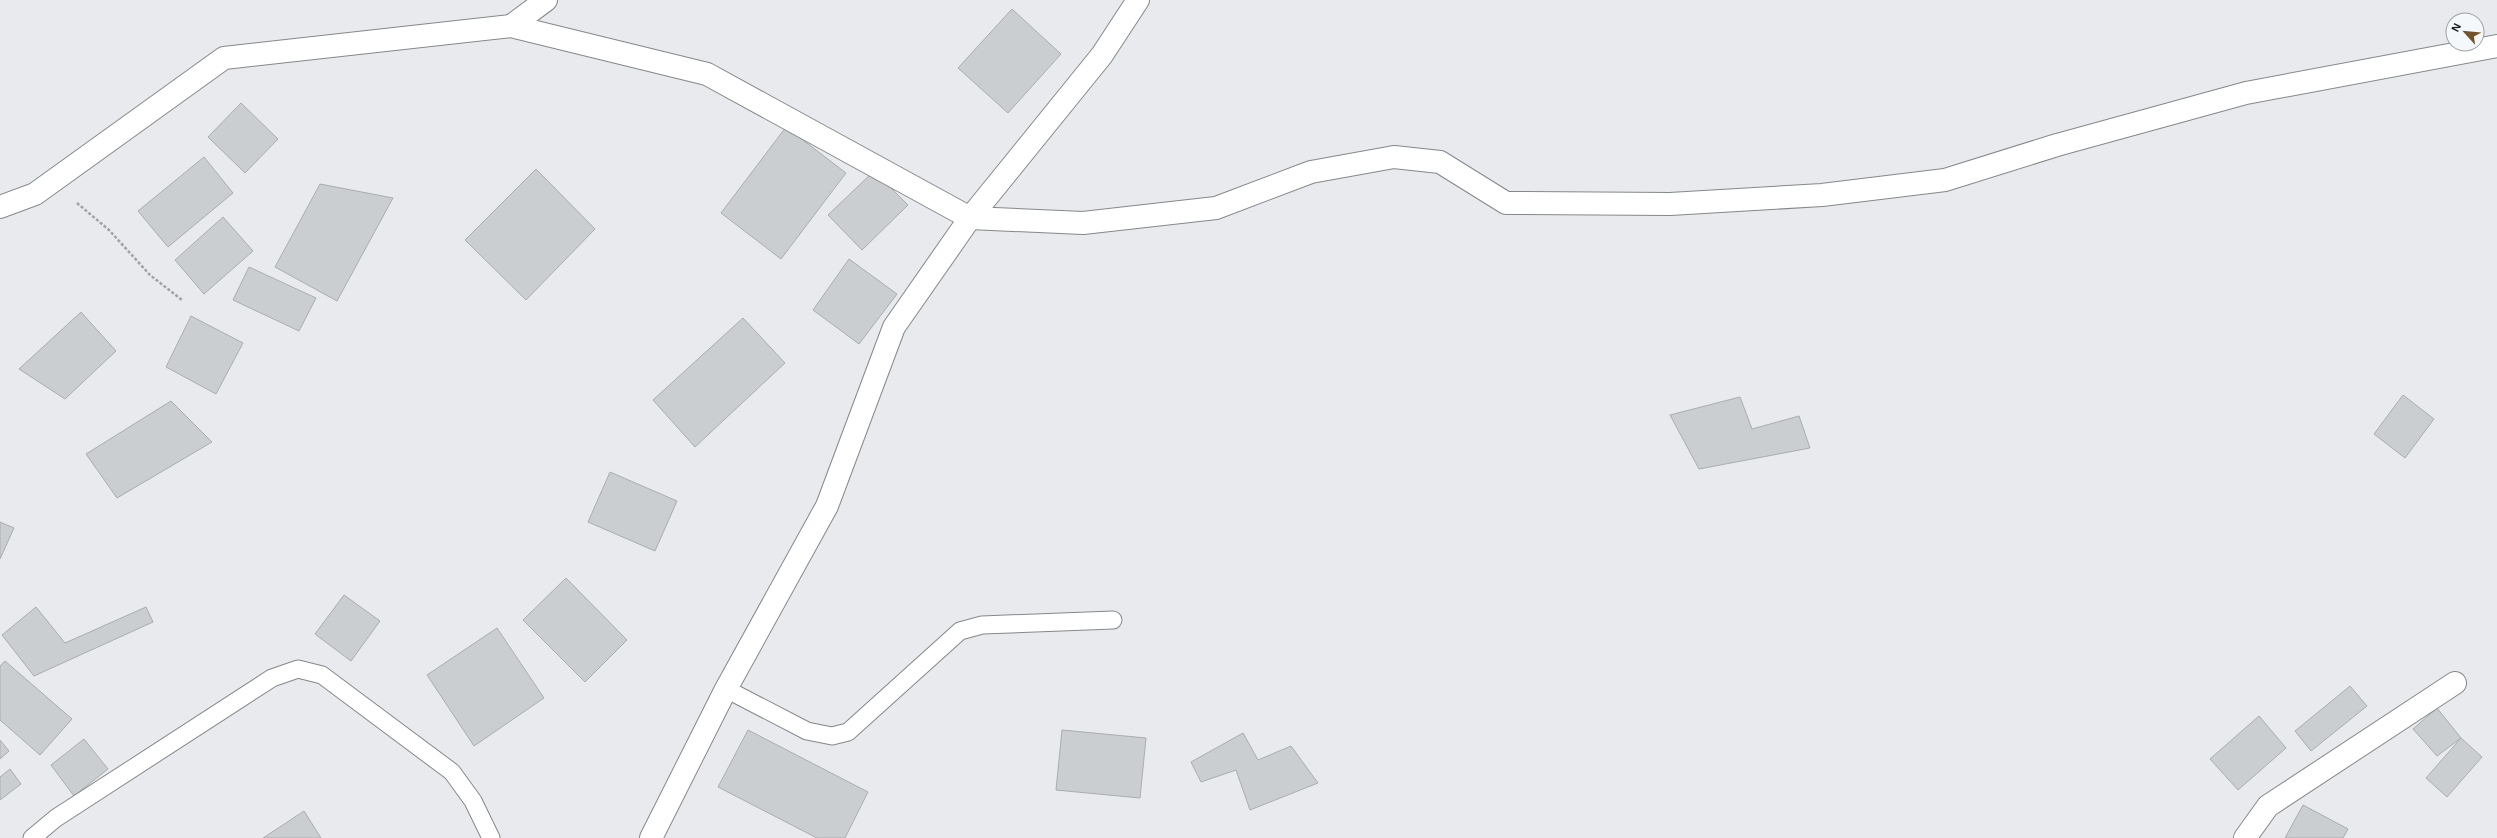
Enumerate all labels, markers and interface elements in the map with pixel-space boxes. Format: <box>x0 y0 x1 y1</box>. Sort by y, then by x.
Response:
north arrow <box>2445 12 2485 52</box>
text: N <box>2449 21 2463 34</box>

